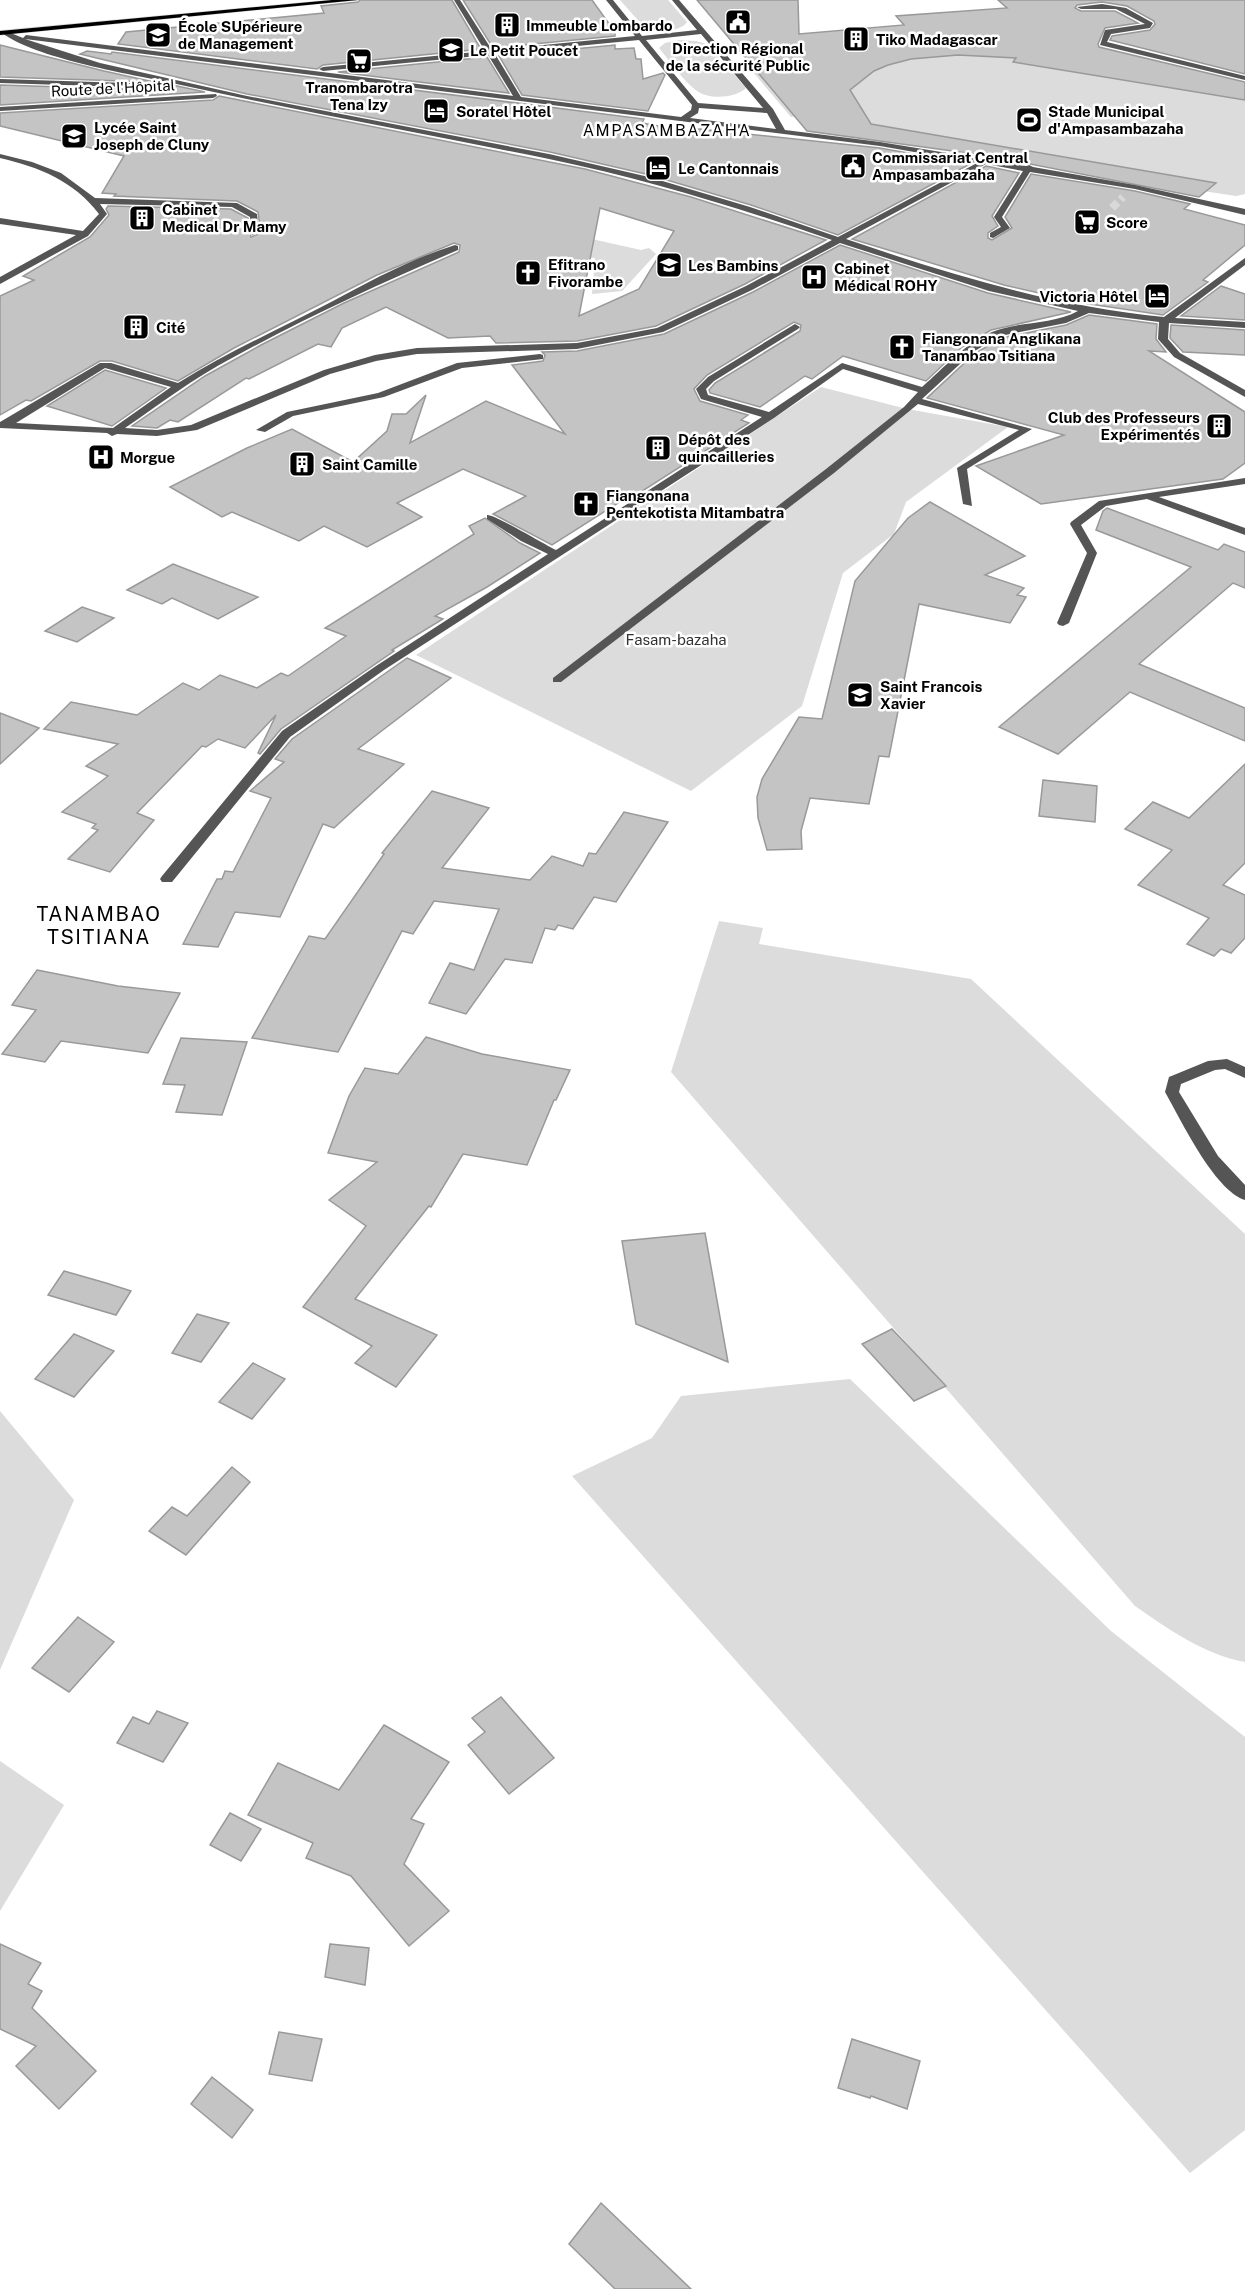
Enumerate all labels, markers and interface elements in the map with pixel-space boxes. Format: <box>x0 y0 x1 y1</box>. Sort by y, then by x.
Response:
public building icon: Direction Régional de la sécurité Public <box>723 7 753 37</box>
building icon: Immeuble Lombardo <box>492 10 522 40</box>
place label: Immeuble Lombardo <box>526 17 673 34</box>
place label: École SUpérieure de Management <box>178 18 302 52</box>
school or university icon: École SUpérieure de Management <box>143 20 173 50</box>
building icon: Tiko Madagascar <box>841 24 871 54</box>
place label: Tiko Madagascar <box>876 31 998 48</box>
school or university icon: Le Petit Poucet <box>436 35 466 65</box>
place label: Direction Régional de la sécurité Public <box>666 40 810 74</box>
place label: Le Petit Poucet <box>470 42 578 59</box>
supermarket icon: Tranombarotra Tena Izy <box>344 46 374 76</box>
street label: Route de l'Hôpital <box>50 76 176 100</box>
place label: Tranombarotra Tena Izy <box>305 79 413 113</box>
hotel icon: Soratel Hôtel <box>421 96 451 126</box>
place label: Soratel Hôtel <box>456 103 552 120</box>
place label: Stade Municipal d'Ampasambazaha <box>1048 103 1184 137</box>
sports icon: Stade Municipal d'Ampasambazaha <box>1014 105 1044 135</box>
place label: Lycée Saint Joseph de Cluny <box>94 119 210 153</box>
school or university icon: Lycée Saint Joseph de Cluny <box>59 121 89 151</box>
district label: AMPASAMBAZAHA <box>583 121 751 140</box>
place label: Commissariat Central Ampasambazaha <box>872 149 1028 183</box>
public building icon: Commissariat Central Ampasambazaha <box>838 151 868 181</box>
hotel icon: Le Cantonnais <box>643 153 673 183</box>
place label: Le Cantonnais <box>678 160 779 177</box>
place label: Cabinet Medical Dr Mamy <box>162 201 287 235</box>
building icon: Cabinet Medical Dr Mamy <box>127 203 157 233</box>
supermarket icon: Score <box>1072 207 1102 237</box>
place label: Score <box>1106 214 1148 231</box>
school or university icon: Les Bambins <box>654 250 684 280</box>
place label: Efitrano Fivorambe <box>548 256 623 290</box>
place label: Les Bambins <box>688 257 779 274</box>
church icon: Efitrano Fivorambe <box>513 258 543 288</box>
place label: Cabinet Médical ROHY <box>834 260 938 294</box>
hospital icon: Cabinet Médical ROHY <box>799 262 829 292</box>
hotel icon: Victoria Hôtel <box>1142 281 1172 311</box>
place label: Victoria Hôtel <box>1039 288 1138 305</box>
building icon: Cité <box>121 312 151 342</box>
place label: Cité <box>156 319 185 336</box>
place label: Fiangonana Anglikana Tanambao Tsitiana <box>922 330 1081 364</box>
church icon: Fiangonana Anglikana Tanambao Tsitiana <box>887 332 917 362</box>
place label: Club des Professeurs Expérimentés <box>1048 409 1200 443</box>
building icon: Club des Professeurs Expérimentés <box>1204 411 1234 441</box>
place label: Dépôt des quincailleries <box>678 431 774 465</box>
building icon: Dépôt des quincailleries <box>643 433 673 463</box>
hospital icon: Morgue <box>86 442 116 472</box>
place label: Morgue <box>120 449 175 466</box>
building icon: Saint Camille <box>287 449 317 479</box>
place label: Saint Camille <box>322 456 417 473</box>
place label: Fiangonana Pentekotista Mitambatra <box>606 487 784 521</box>
church icon: Fiangonana Pentekotista Mitambatra <box>571 489 601 519</box>
park label: Fasam-bazaha <box>625 631 727 648</box>
place label: Saint Francois Xavier <box>880 678 983 712</box>
school or university icon: Saint Francois Xavier <box>845 680 875 710</box>
district label: TANAMBAO TSITIANA <box>37 902 161 949</box>

